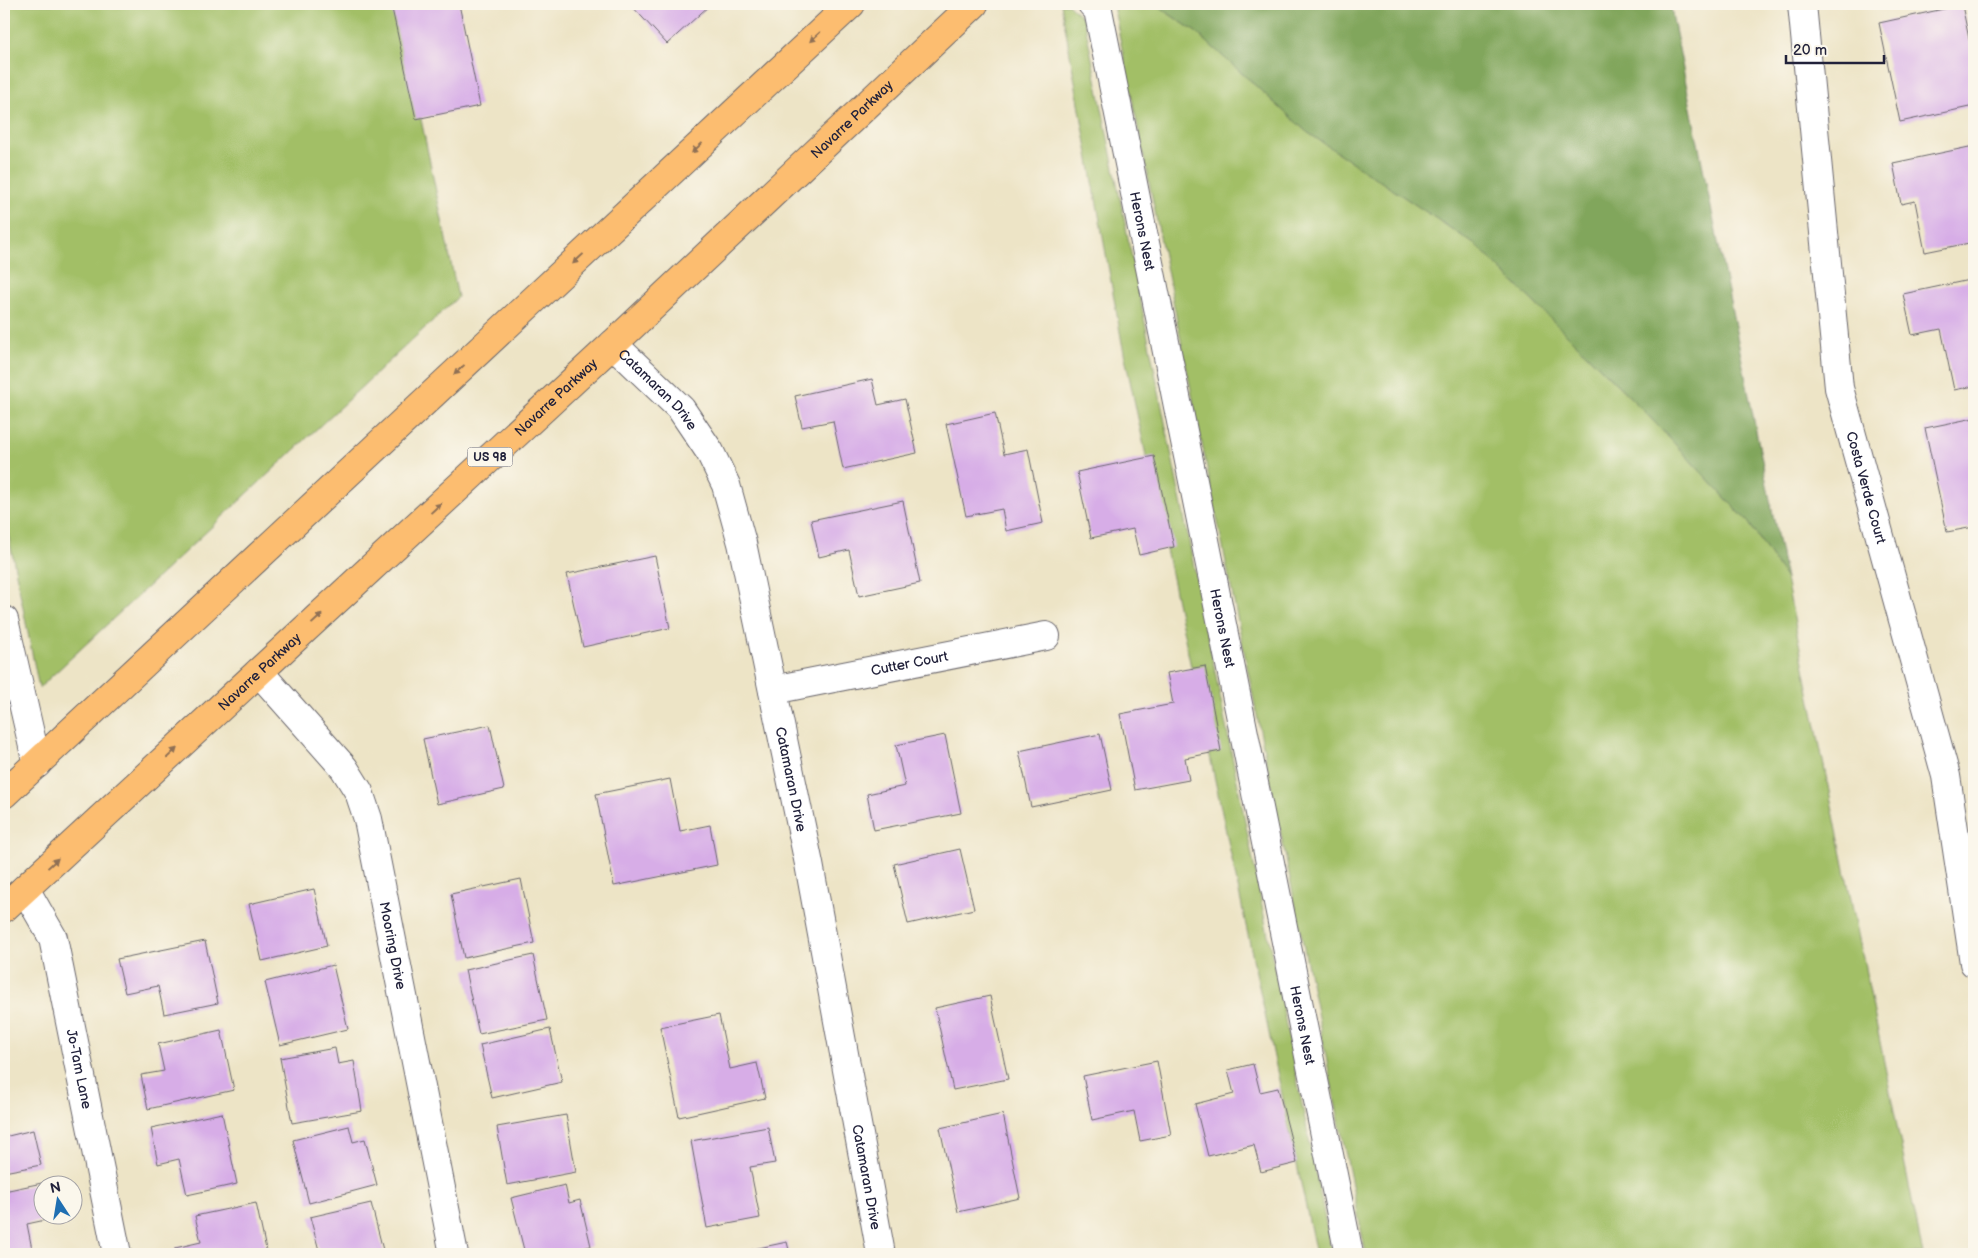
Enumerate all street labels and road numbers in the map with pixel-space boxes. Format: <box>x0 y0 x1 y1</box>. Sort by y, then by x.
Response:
street label: Navarre Parkway <box>807 76 897 162</box>
street label: Herons Nest <box>1126 190 1159 273</box>
street label: Catamaran Drive <box>615 345 701 433</box>
street label: Navarre Parkway <box>511 354 601 439</box>
street label: Costa Verde Court <box>1843 429 1890 546</box>
road number: US 98 <box>468 448 512 467</box>
street label: Herons Nest <box>1206 587 1239 670</box>
street label: Navarre Parkway <box>214 629 305 714</box>
street label: Cutter Court <box>869 647 950 679</box>
street label: Catamaran Drive <box>772 725 811 833</box>
street label: Mooring Drive <box>376 900 410 991</box>
street label: Herons Nest <box>1287 984 1319 1067</box>
street label: Jo-Tam Lane <box>63 1028 96 1110</box>
street label: Catamaran Drive <box>849 1123 885 1231</box>

